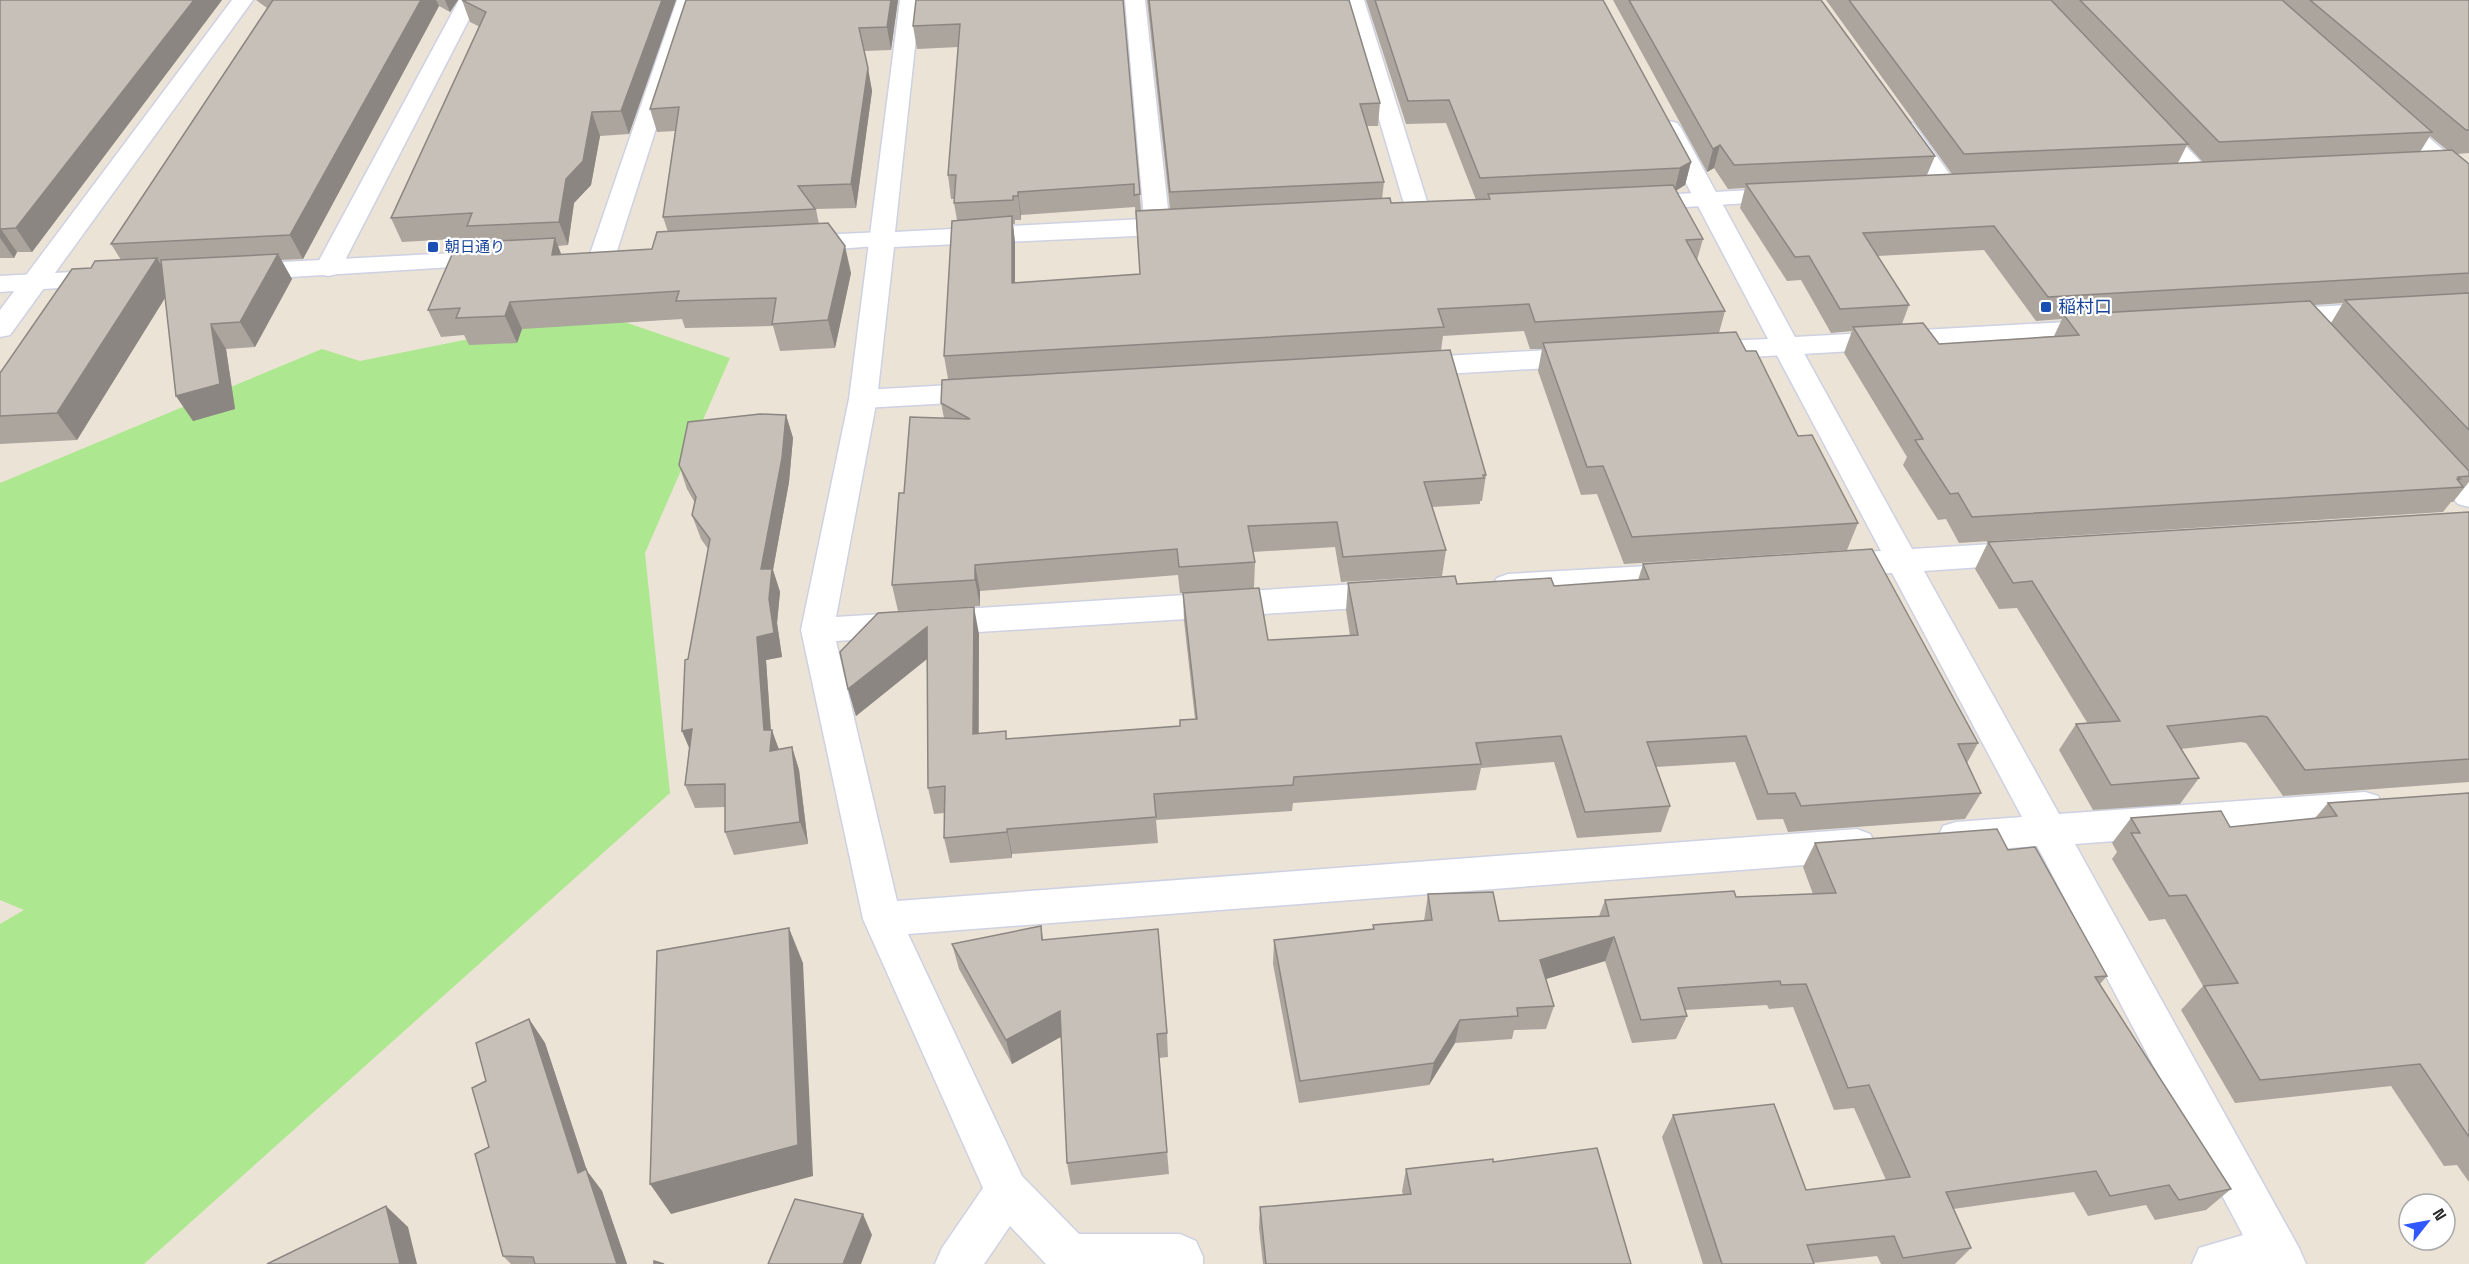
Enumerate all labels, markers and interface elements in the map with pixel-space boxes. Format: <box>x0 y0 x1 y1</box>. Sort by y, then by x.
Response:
place label: 朝日通り <box>445 237 505 256</box>
marker: 朝日通り <box>426 240 440 254</box>
place label: 稲村口 <box>2058 295 2112 318</box>
marker: 稲村口 <box>2039 300 2053 314</box>
north arrow <box>2397 1192 2457 1252</box>
text: N <box>2428 1205 2451 1225</box>

